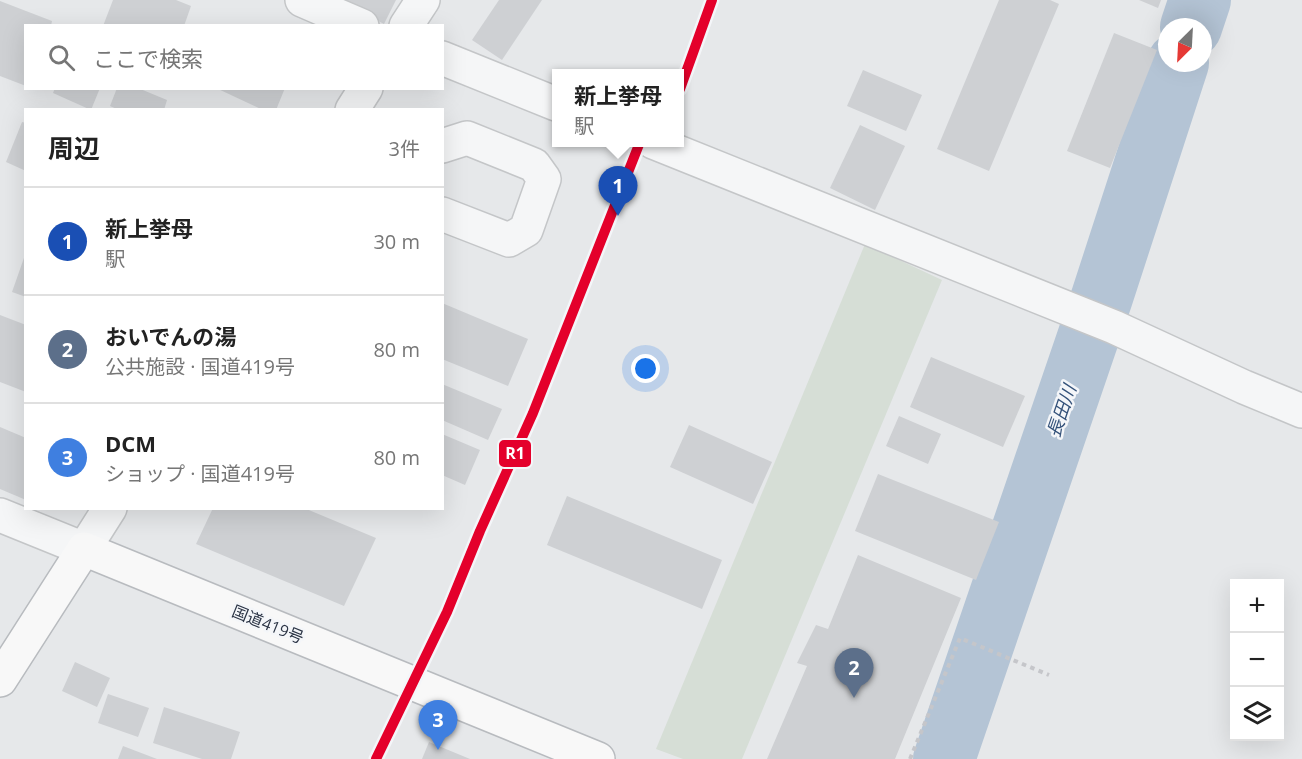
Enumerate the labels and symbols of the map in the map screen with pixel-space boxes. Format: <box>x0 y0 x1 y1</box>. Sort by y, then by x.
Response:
north arrow <box>1158 18 1212 72</box>
pin: 1 <box>598 166 638 216</box>
your location <box>631 354 660 383</box>
water label: 長田川 <box>1041 380 1082 440</box>
line badge: R1 <box>498 439 532 468</box>
text: R1 <box>505 442 525 464</box>
street label: 国道419号 <box>229 600 307 648</box>
pin: 2 <box>834 648 874 698</box>
pin: 3 <box>418 700 458 750</box>

